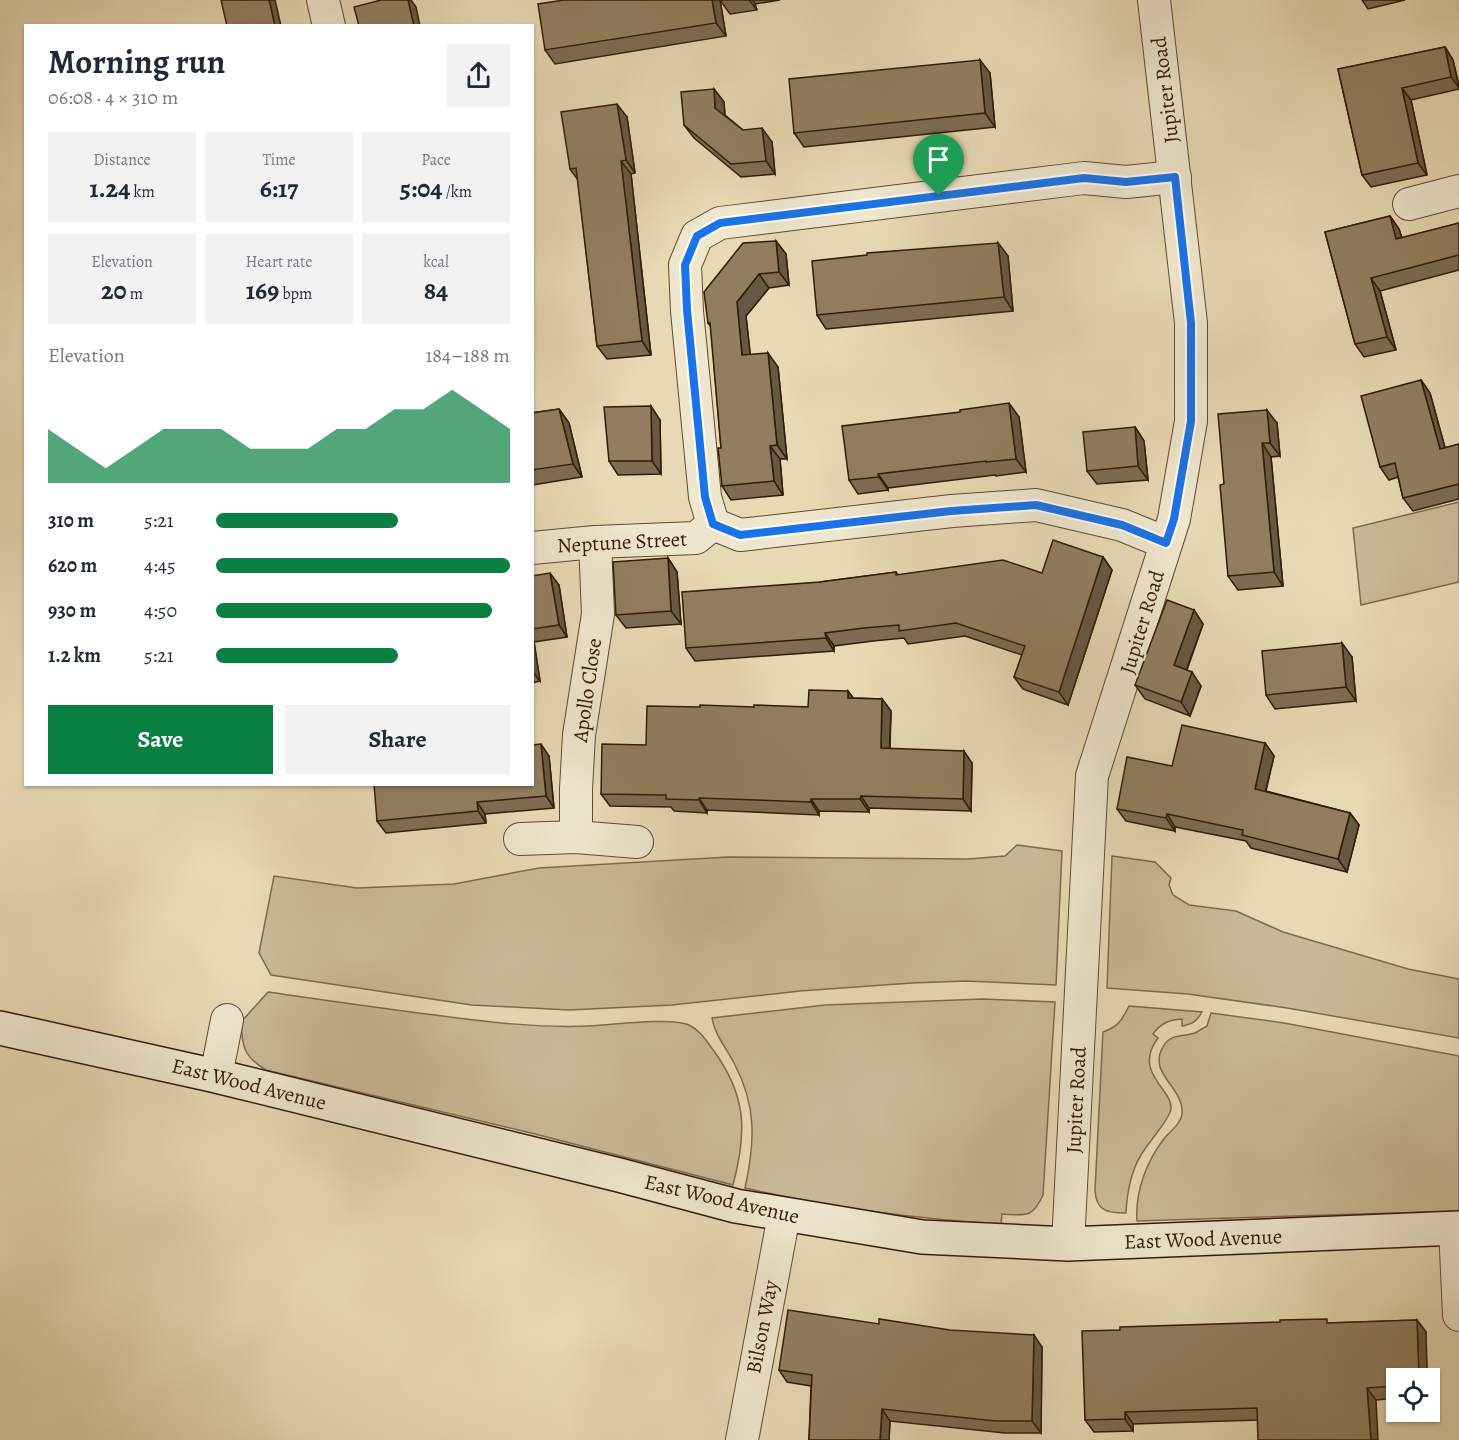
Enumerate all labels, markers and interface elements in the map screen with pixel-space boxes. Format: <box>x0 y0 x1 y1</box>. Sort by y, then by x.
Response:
street label: Jupiter Road <box>1145 35 1185 145</box>
text: Morning run <box>48 39 225 84</box>
button: share <box>447 44 510 107</box>
text: 06:08 · 4 × 310 m <box>48 84 178 111</box>
pin <box>913 134 964 196</box>
icon: arrive <box>922 143 955 176</box>
text: Distance <box>93 149 151 171</box>
text: Time <box>262 149 296 171</box>
text: Pace <box>421 149 451 171</box>
text: 1.24 <box>89 171 130 206</box>
text: 6:17 <box>260 171 298 206</box>
text: 5:04 <box>400 171 442 206</box>
text: km <box>130 181 155 203</box>
text: /km <box>442 181 472 203</box>
text: Elevation <box>91 251 153 273</box>
text: Heart rate <box>246 251 312 273</box>
text: kcal <box>423 251 449 273</box>
text: 20 <box>101 273 127 308</box>
text: 169 <box>246 273 279 308</box>
text: 84 <box>424 273 448 308</box>
text: m <box>127 283 143 305</box>
text: bpm <box>279 283 312 305</box>
text: Elevation <box>48 342 125 369</box>
text: 184–188 m <box>425 342 510 369</box>
text: 310 m <box>48 507 94 534</box>
text: 5:21 <box>144 507 174 534</box>
street label: Neptune Street <box>556 525 688 559</box>
text: 620 m <box>48 552 97 579</box>
text: 4:45 <box>144 552 175 579</box>
street label: Jupiter Road <box>1113 566 1171 677</box>
text: 930 m <box>48 597 96 624</box>
text: 4:50 <box>144 597 177 624</box>
street label: Apollo Close <box>566 636 608 745</box>
text: 1.2 km <box>48 642 101 669</box>
text: 5:21 <box>144 642 174 669</box>
button: Save <box>48 705 273 774</box>
button: Share <box>285 705 510 774</box>
street label: Jupiter Road <box>1059 1045 1093 1154</box>
street label: East Wood Avenue <box>169 1051 329 1117</box>
street label: East Wood Avenue <box>642 1168 802 1230</box>
street label: East Wood Avenue <box>1123 1222 1283 1256</box>
street label: Bilson Way <box>739 1277 785 1376</box>
map controls <box>1386 1368 1440 1422</box>
button: locate <box>1386 1368 1440 1422</box>

